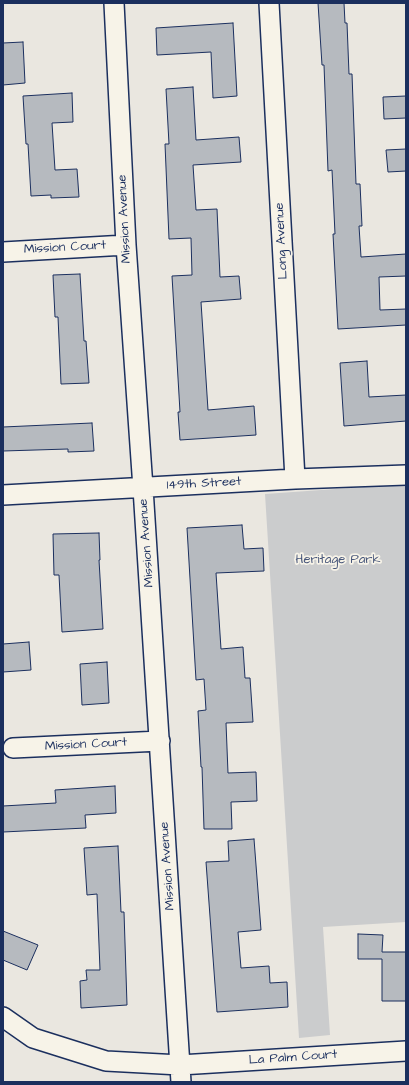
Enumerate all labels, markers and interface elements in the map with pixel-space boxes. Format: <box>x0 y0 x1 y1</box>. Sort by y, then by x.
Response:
street label: Mission Avenue <box>115 174 135 264</box>
street label: Long Avenue <box>272 202 292 280</box>
street label: Mission Court <box>23 238 107 258</box>
street label: 149th Street <box>166 474 242 494</box>
street label: Mission Avenue <box>136 498 158 588</box>
park label: Heritage Park <box>296 552 380 568</box>
street label: Mission Court <box>44 735 128 755</box>
street label: Mission Avenue <box>157 821 179 911</box>
street label: La Palm Court <box>248 1047 338 1069</box>

